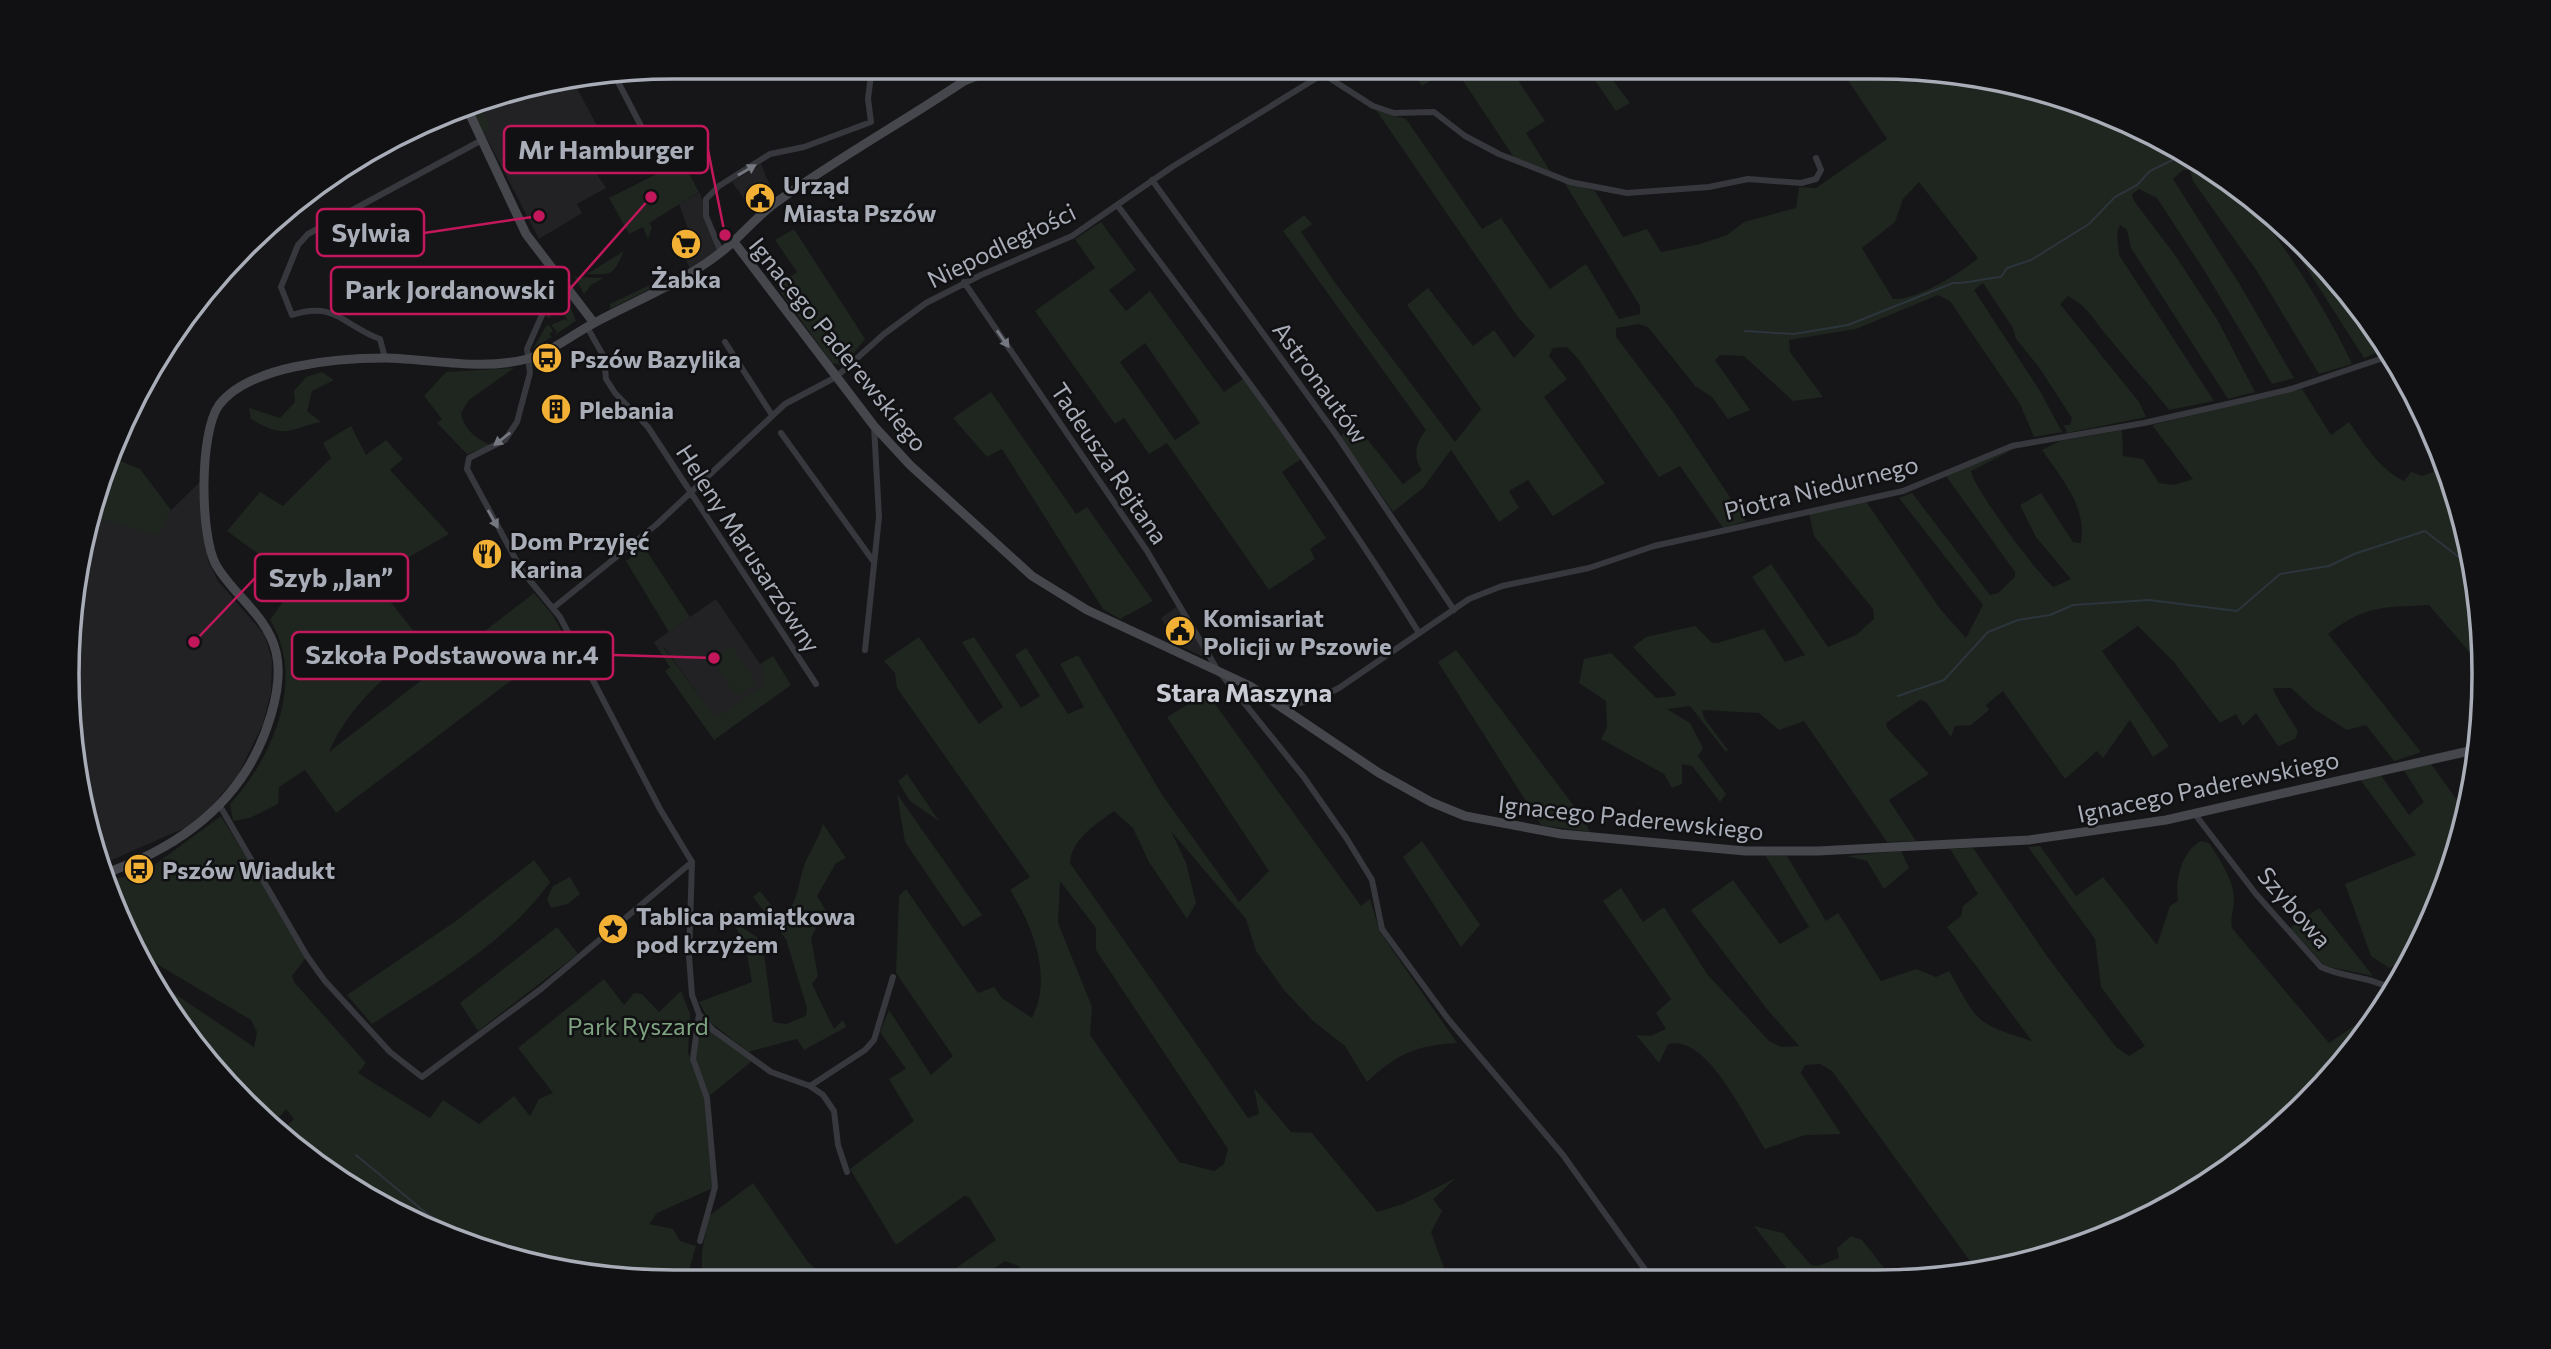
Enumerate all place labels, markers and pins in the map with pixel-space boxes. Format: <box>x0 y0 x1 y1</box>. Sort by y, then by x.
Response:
callout: Mr Hamburger <box>504 126 708 173</box>
place label: Urząd Miasta Pszów <box>783 170 936 227</box>
public building icon: Urząd Miasta Pszów <box>743 181 777 215</box>
callout: Sylwia <box>317 209 424 256</box>
supermarket icon: Żabka <box>669 227 703 261</box>
place label: Żabka <box>651 264 721 293</box>
callout: Park Jordanowski <box>331 267 569 314</box>
bus stop icon: Pszów Bazylika <box>530 341 564 375</box>
place label: Pszów Bazylika <box>570 344 741 373</box>
building icon: Plebania <box>539 392 573 426</box>
place label: Plebania <box>579 395 674 424</box>
place label: Dom Przyjęć Karina <box>510 526 649 583</box>
restaurant icon: Dom Przyjęć Karina <box>470 537 504 571</box>
callout: Szyb „Jan” <box>255 554 408 601</box>
place label: Komisariat Policji w Pszowie <box>1203 603 1392 660</box>
public building icon: Komisariat Policji w Pszowie <box>1163 614 1197 648</box>
callout: Szkoła Podstawowa nr.4 <box>292 632 613 679</box>
bus stop icon: Pszów Wiadukt <box>122 852 156 886</box>
place label: Pszów Wiadukt <box>162 855 335 884</box>
place label: Tablica pamiątkowa pod krzyżem <box>636 901 855 958</box>
place icon: Tablica pamiątkowa pod krzyżem <box>596 912 630 946</box>

